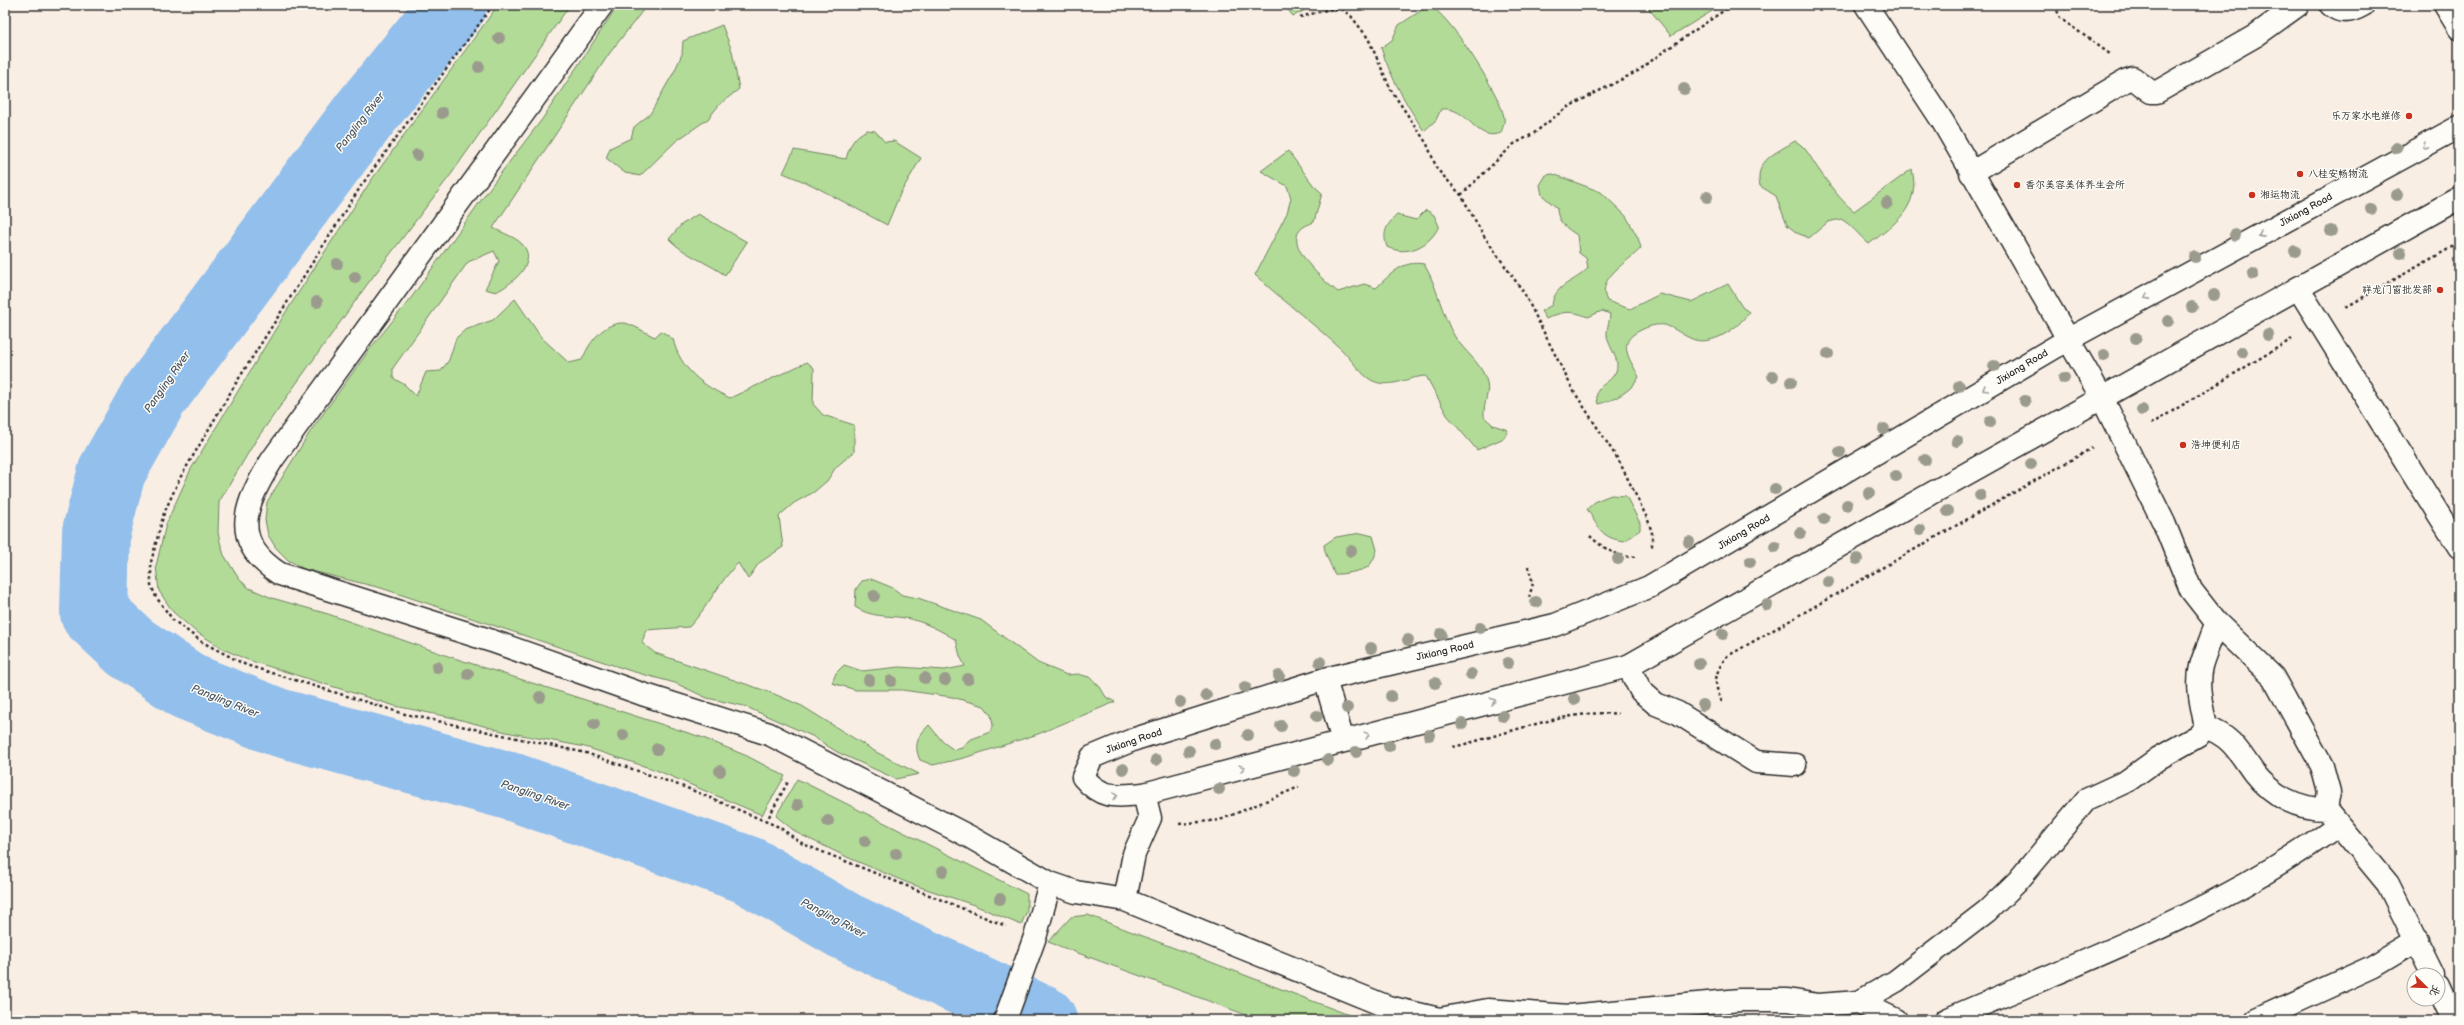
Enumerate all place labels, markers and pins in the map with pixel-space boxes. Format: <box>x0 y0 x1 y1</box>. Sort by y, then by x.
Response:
place label: 乐万家水电维修 <box>2331 110 2401 122</box>
marker: 乐万家水电维修 <box>2404 111 2414 121</box>
place label: 八桂安畅物流 <box>2308 168 2368 180</box>
marker: 八桂安畅物流 <box>2295 169 2305 179</box>
place label: 香尔美容美体养生会所 <box>2025 179 2125 191</box>
marker: 香尔美容美体养生会所 <box>2012 180 2022 190</box>
place label: 湘运物流 <box>2260 189 2300 201</box>
marker: 湘运物流 <box>2247 190 2257 200</box>
place label: 祥龙门窗批发部 <box>2362 284 2432 296</box>
marker: 祥龙门窗批发部 <box>2435 285 2445 295</box>
place label: 浩坤便利店 <box>2191 439 2241 451</box>
marker: 浩坤便利店 <box>2178 440 2188 450</box>

